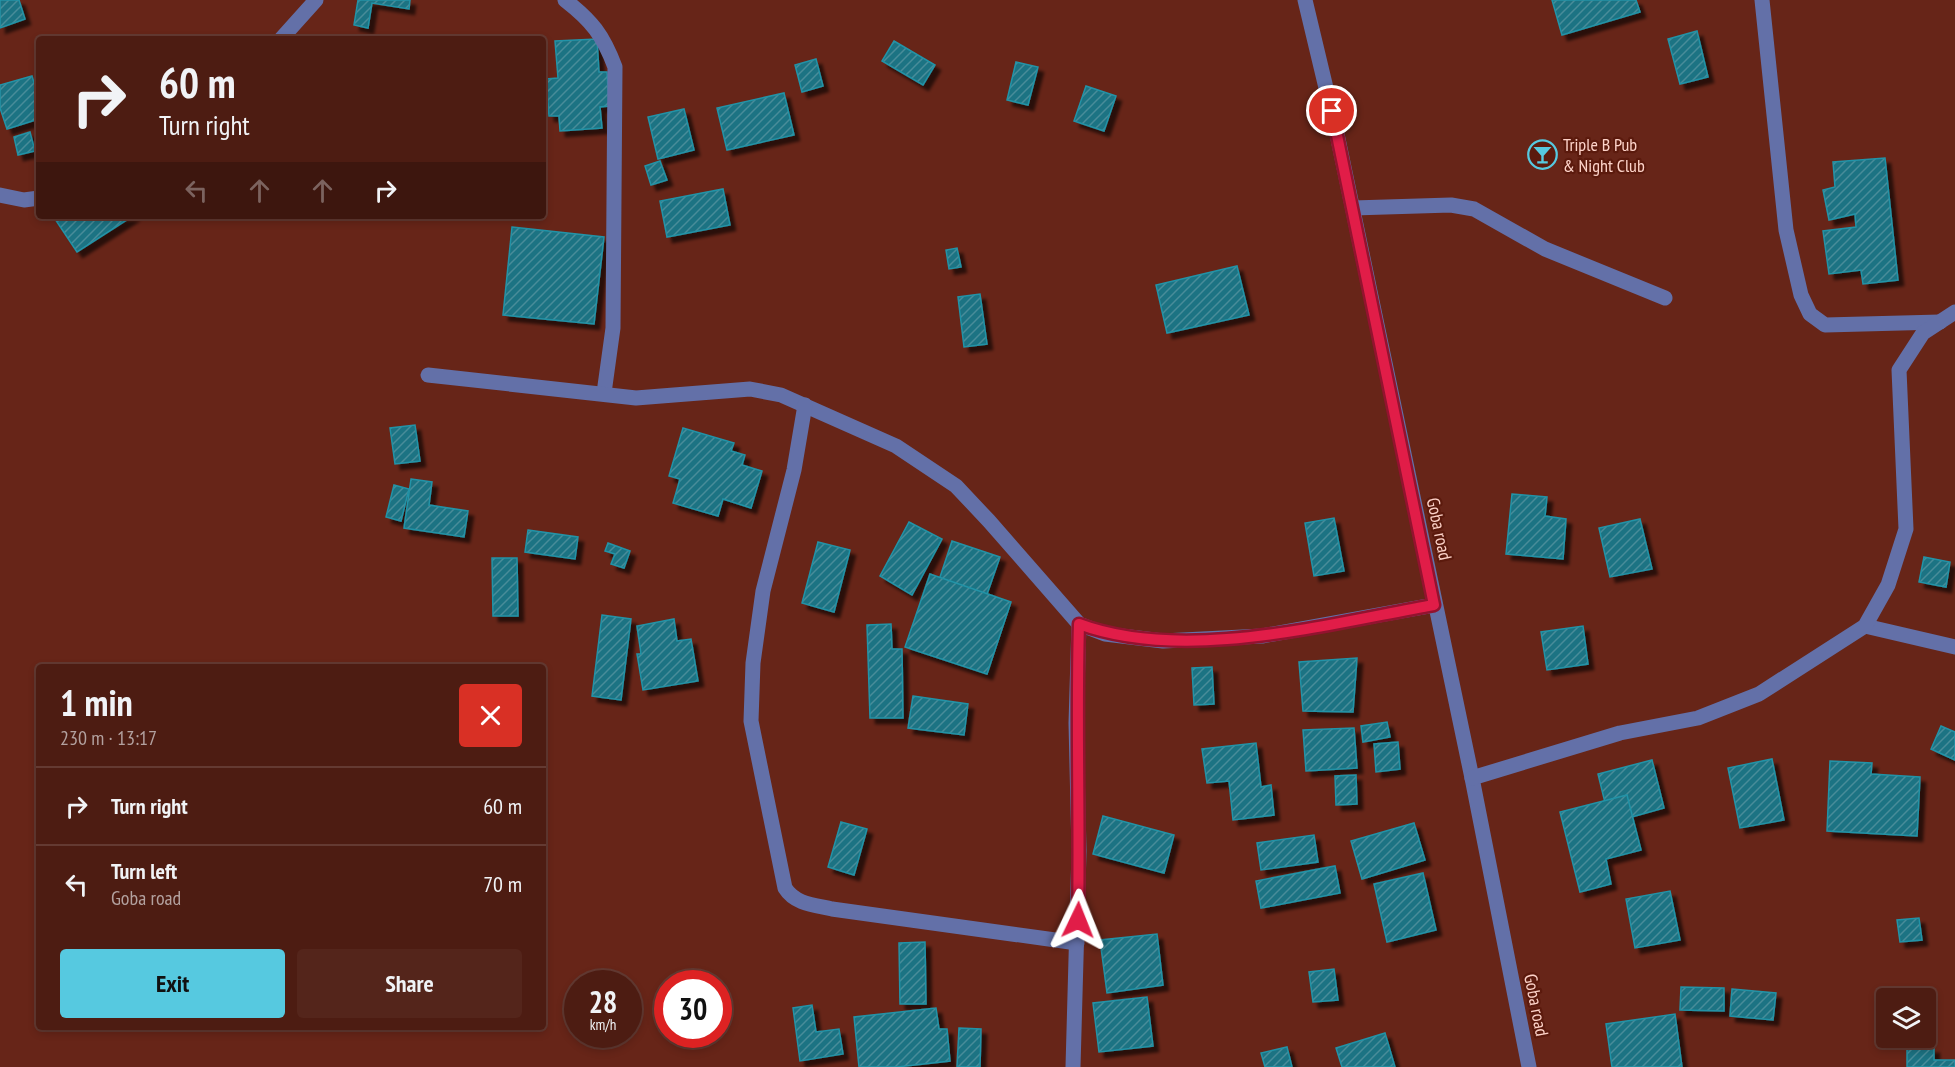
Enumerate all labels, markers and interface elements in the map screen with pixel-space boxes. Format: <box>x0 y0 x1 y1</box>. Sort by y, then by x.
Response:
text: 60 m <box>159 55 236 110</box>
icon: right <box>60 60 138 138</box>
pin <box>1306 85 1357 136</box>
icon: arrive <box>1315 94 1348 127</box>
text: Turn right <box>159 108 250 142</box>
place label: Triple B Pub & Night Club <box>1563 133 1645 177</box>
bar icon: Triple B Pub & Night Club <box>1526 139 1558 171</box>
icon: left <box>180 174 213 207</box>
icon: ahead <box>243 174 276 207</box>
icon: ahead <box>306 174 339 207</box>
icon: right <box>369 174 402 207</box>
street label: Goba road <box>1422 496 1457 562</box>
text: 1 min <box>60 679 133 726</box>
button: close <box>459 684 522 747</box>
text: 230 m · 13:17 <box>60 725 157 751</box>
icon: right <box>60 790 93 823</box>
text: Turn right <box>111 792 188 820</box>
text: 60 m <box>483 792 522 820</box>
text: Turn left <box>111 857 177 885</box>
icon: left <box>60 868 93 901</box>
text: 70 m <box>483 870 522 898</box>
text: Goba road <box>111 885 181 911</box>
position arrow <box>1046 888 1110 952</box>
button: Exit <box>60 949 285 1018</box>
button: Share <box>297 949 522 1018</box>
speed limit sign: 30 <box>654 970 732 1048</box>
street label: Goba road <box>1519 972 1554 1038</box>
text: 28 <box>589 982 617 1021</box>
map controls <box>1876 988 1936 1048</box>
button: layers <box>1876 988 1936 1048</box>
text: km/h <box>590 1015 616 1034</box>

